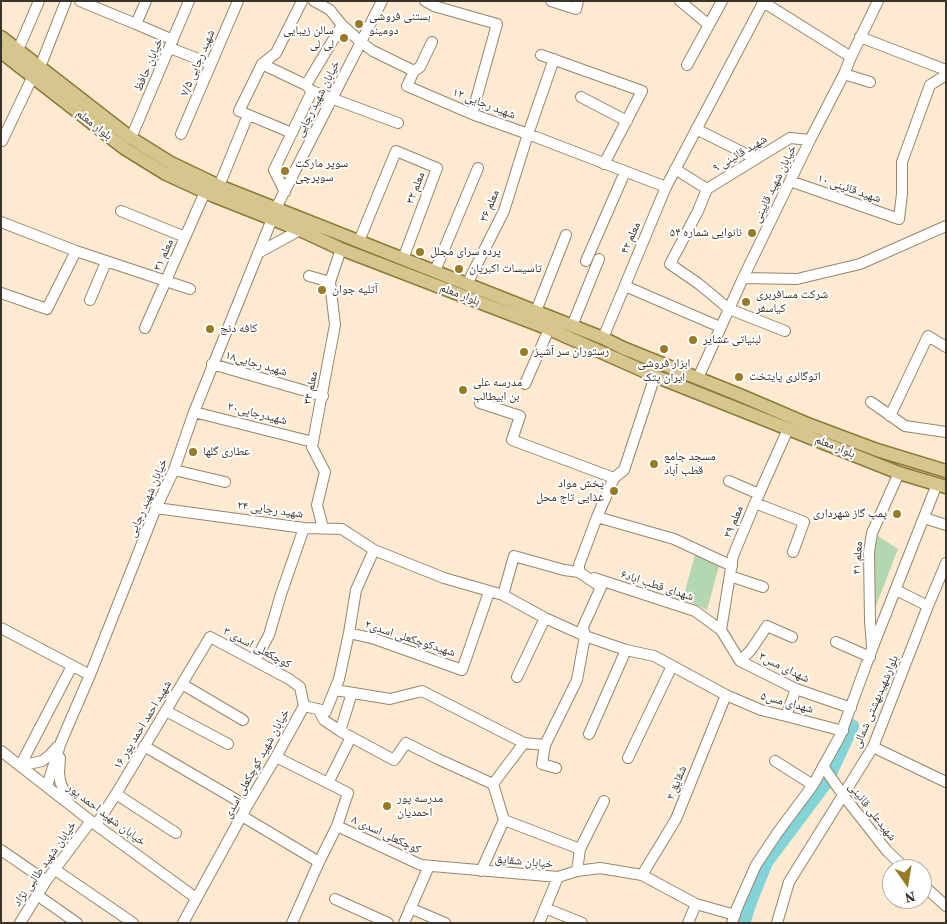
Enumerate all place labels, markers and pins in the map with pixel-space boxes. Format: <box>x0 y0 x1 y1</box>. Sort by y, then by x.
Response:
place label: بستنی فروشی دومینو <box>369 10 431 38</box>
marker: بستنی فروشی دومینو <box>353 18 365 30</box>
place label: سالن زیبایی لی لی <box>283 24 334 52</box>
marker: سالن زیبایی لی لی <box>338 32 350 44</box>
place label: سوپر مارکت سوپرچی <box>295 157 348 185</box>
marker: سوپر مارکت سوپرچی <box>279 165 291 177</box>
place label: نانوایی شماره ۵۴ <box>670 226 742 240</box>
marker: نانوایی شماره ۵۴ <box>746 227 758 239</box>
place label: پرده سرای مجلل <box>430 245 501 259</box>
marker: پرده سرای مجلل <box>414 246 426 258</box>
place label: تاسیسات اکبریان <box>469 262 542 276</box>
marker: تاسیسات اکبریان <box>453 263 465 275</box>
place label: آتلیه جوان <box>332 283 378 297</box>
marker: آتلیه جوان <box>316 284 328 296</box>
place label: شرکت مسافربری کیاسفر <box>756 288 828 316</box>
marker: شرکت مسافربری کیاسفر <box>740 296 752 308</box>
place label: کافه دنج <box>220 322 258 336</box>
marker: کافه دنج <box>204 323 216 335</box>
place label: لبنیاتی عشایر <box>703 333 761 347</box>
marker: لبنیاتی عشایر <box>687 334 699 346</box>
marker: ابزار فروشی ایران پتک <box>658 343 670 355</box>
place label: رستوران سر آشپز <box>534 345 609 359</box>
marker: رستوران سر آشپز <box>518 346 530 358</box>
place label: ابزار فروشی ایران پتک <box>638 357 690 385</box>
place label: اتوگالری پایتخت <box>749 370 821 384</box>
marker: اتوگالری پایتخت <box>733 371 745 383</box>
place label: مدرسه علی بن ابیطالب <box>473 376 522 404</box>
marker: مدرسه علی بن ابیطالب <box>457 384 469 396</box>
place label: عطاری گلها <box>203 445 250 459</box>
marker: عطاری گلها <box>187 446 199 458</box>
place label: مسجد جامع قطب آباد <box>664 450 716 478</box>
marker: مسجد جامع قطب آباد <box>648 458 660 470</box>
place label: پخش مواد غذایی تاج محل <box>536 477 604 505</box>
marker: پخش مواد غذایی تاج محل <box>608 485 620 497</box>
place label: پمپ گاز شهرداری <box>813 507 887 521</box>
marker: پمپ گاز شهرداری <box>891 508 903 520</box>
place label: مدرسه پور احمدیان <box>397 792 443 820</box>
marker: مدرسه پور احمدیان <box>381 800 393 812</box>

